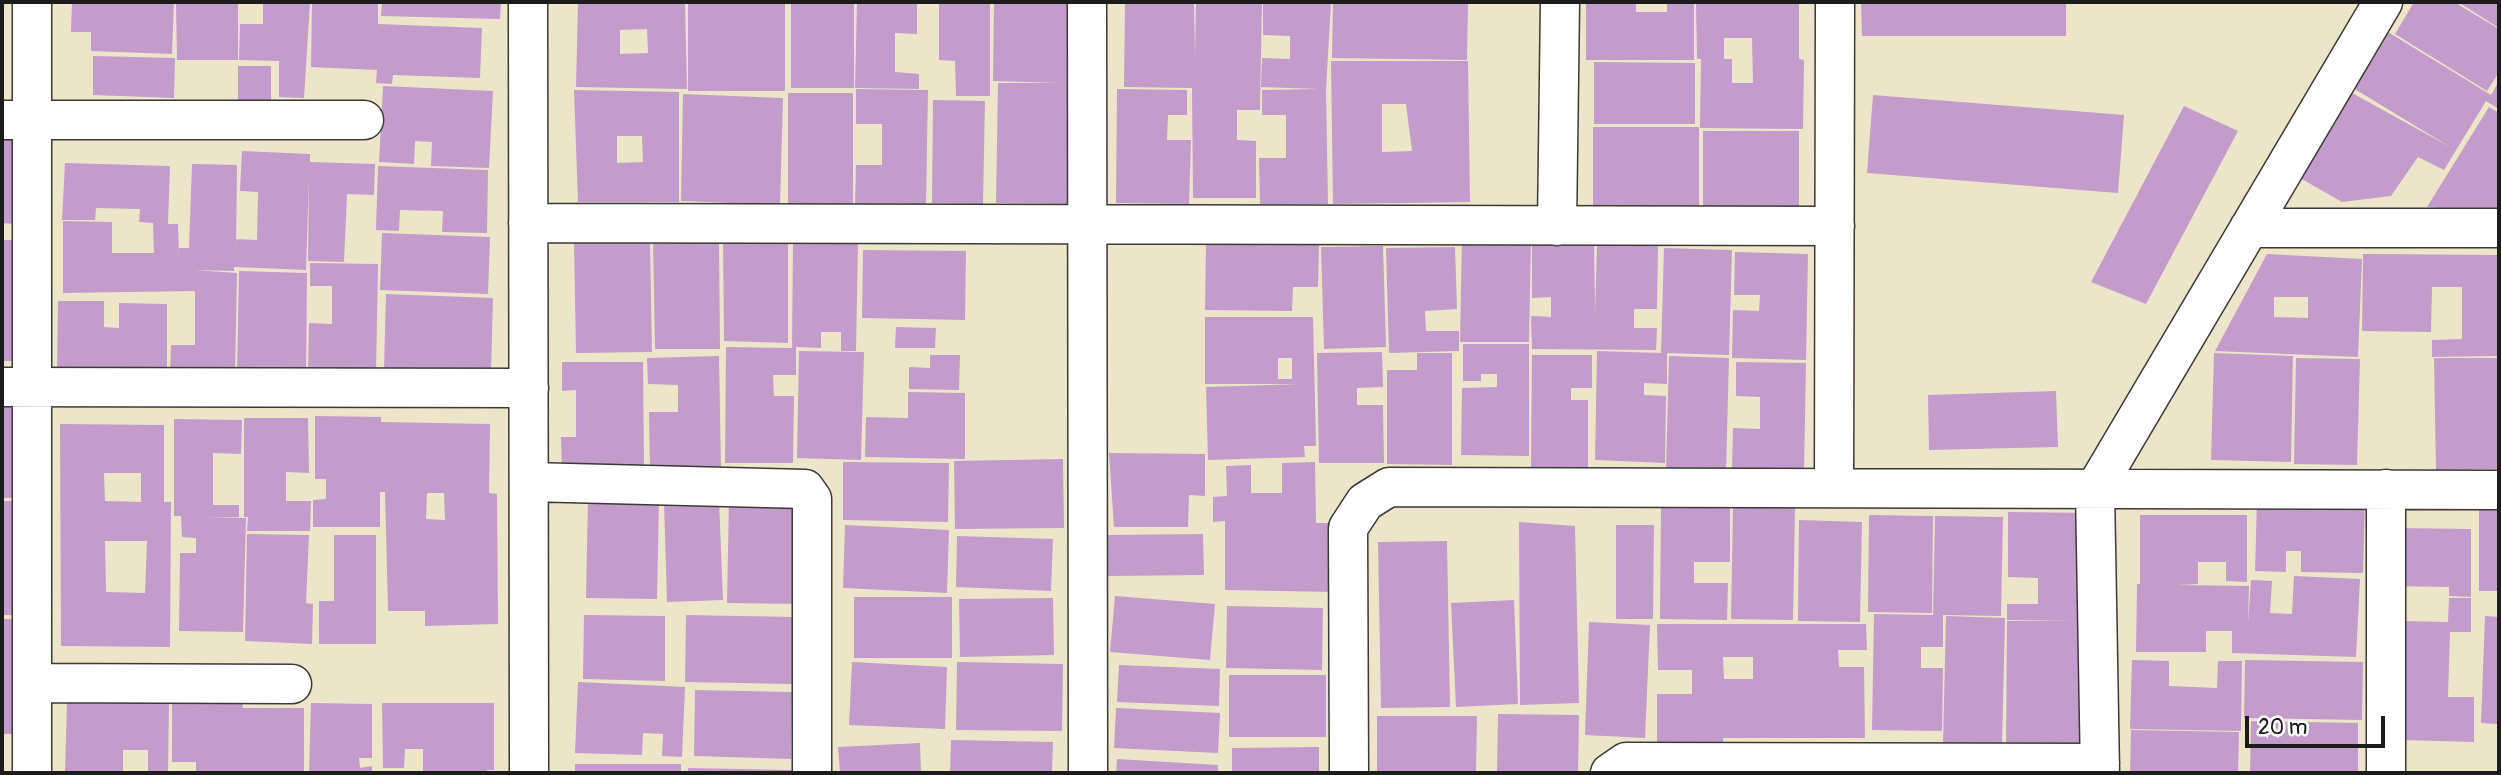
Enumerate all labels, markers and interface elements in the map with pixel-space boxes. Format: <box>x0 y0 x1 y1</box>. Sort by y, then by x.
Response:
scale bar <box>2249 702 2389 746</box>
text: 20 m <box>2258 714 2307 741</box>

